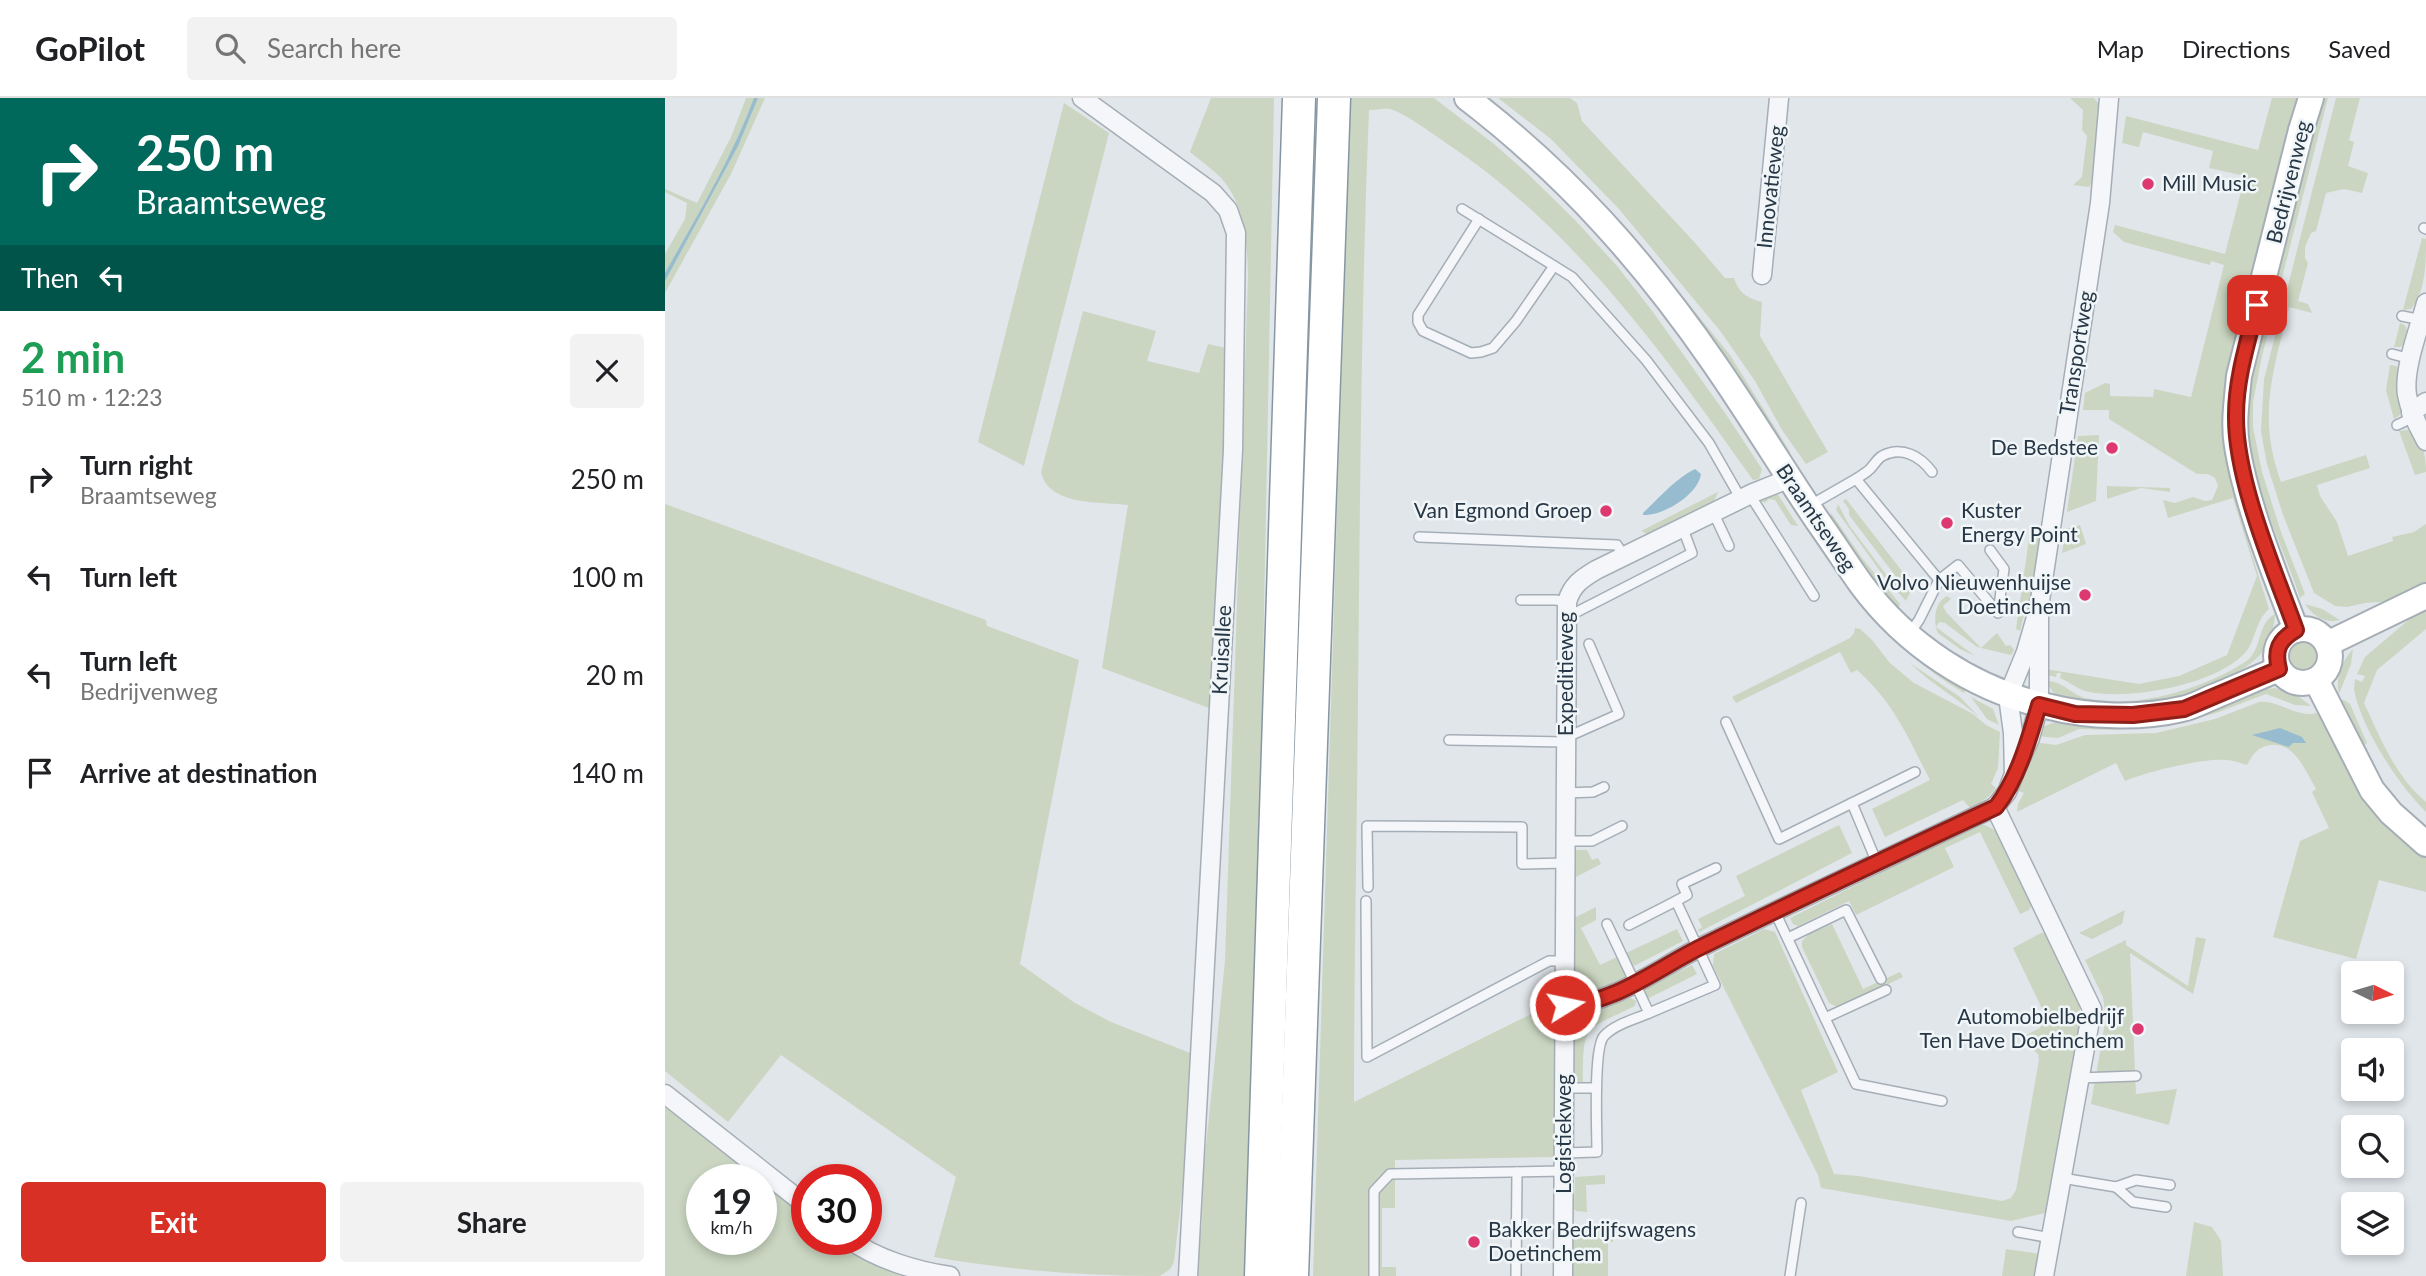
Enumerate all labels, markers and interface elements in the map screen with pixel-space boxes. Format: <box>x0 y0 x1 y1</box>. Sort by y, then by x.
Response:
search box <box>187 17 677 80</box>
text: GoPilot <box>35 28 145 68</box>
icon: search <box>211 29 249 67</box>
text: Search here <box>267 32 401 64</box>
text: Map <box>2097 34 2144 63</box>
text: Directions <box>2182 34 2290 63</box>
text: Saved <box>2328 34 2391 63</box>
street label: Bedrijvenweg <box>2260 118 2315 246</box>
text: 250 m <box>136 123 274 181</box>
street label: Innovatieweg <box>1751 124 1788 250</box>
icon: right <box>21 126 112 217</box>
place label: Mill Music <box>2162 170 2257 195</box>
marker: Mill Music <box>2140 176 2156 192</box>
text: Braamtseweg <box>136 182 326 221</box>
icon: left <box>93 259 131 297</box>
text: Then <box>21 262 79 294</box>
pin <box>2227 275 2287 335</box>
icon: arrive <box>2238 286 2276 324</box>
street label: Transportweg <box>2053 289 2098 417</box>
text: 2 min <box>21 332 125 382</box>
button: close <box>570 334 644 408</box>
text: 510 m · 12:23 <box>21 383 163 411</box>
place label: De Bedstee <box>1991 434 2098 459</box>
marker: De Bedstee <box>2104 440 2120 456</box>
text: Turn right <box>80 449 193 481</box>
street label: Braamtseweg <box>1772 458 1863 576</box>
icon: right <box>21 460 59 498</box>
text: 250 m <box>571 463 644 495</box>
text: Braamtseweg <box>80 481 217 509</box>
place label: Van Egmond Groep <box>1414 497 1592 522</box>
place label: Kuster Energy Point <box>1961 497 2078 546</box>
marker: Van Egmond Groep <box>1598 503 1614 519</box>
marker: Kuster Energy Point <box>1939 515 1955 531</box>
icon: left <box>21 558 59 596</box>
text: Turn left <box>80 561 177 593</box>
text: 100 m <box>571 561 644 593</box>
place label: Volvo Nieuwenhuijse Doetinchem <box>1877 569 2071 618</box>
marker: Volvo Nieuwenhuijse Doetinchem <box>2077 587 2093 603</box>
street label: Kruisallee <box>1206 604 1235 695</box>
street label: Expeditieweg <box>1552 612 1577 736</box>
text: Turn left <box>80 645 177 677</box>
icon: left <box>21 656 59 694</box>
text: 20 m <box>586 659 644 691</box>
text: Bedrijvenweg <box>80 677 218 705</box>
icon: arrive <box>21 754 59 792</box>
text: Arrive at destination <box>80 757 317 789</box>
text: 140 m <box>571 757 644 789</box>
north arrow <box>2341 961 2405 1024</box>
map controls <box>2341 961 2404 1255</box>
position arrow <box>1528 968 1602 1042</box>
place label: Automobielbedrijf Ten Have Doetinchem <box>1920 1003 2125 1052</box>
marker: Automobielbedrijf Ten Have Doetinchem <box>2130 1021 2146 1037</box>
button: sound <box>2341 1038 2404 1101</box>
street label: Logistiekweg <box>1550 1074 1575 1194</box>
button: search <box>2341 1115 2404 1178</box>
speed limit sign: 30 <box>791 1164 882 1255</box>
text: 19 <box>711 1179 752 1221</box>
button: Exit <box>21 1182 326 1262</box>
button: Share <box>340 1182 644 1262</box>
button: layers <box>2341 1192 2404 1255</box>
text: km/h <box>710 1216 753 1238</box>
place label: Bakker Bedrijfswagens Doetinchem <box>1488 1216 1696 1265</box>
marker: Bakker Bedrijfswagens Doetinchem <box>1466 1234 1482 1250</box>

